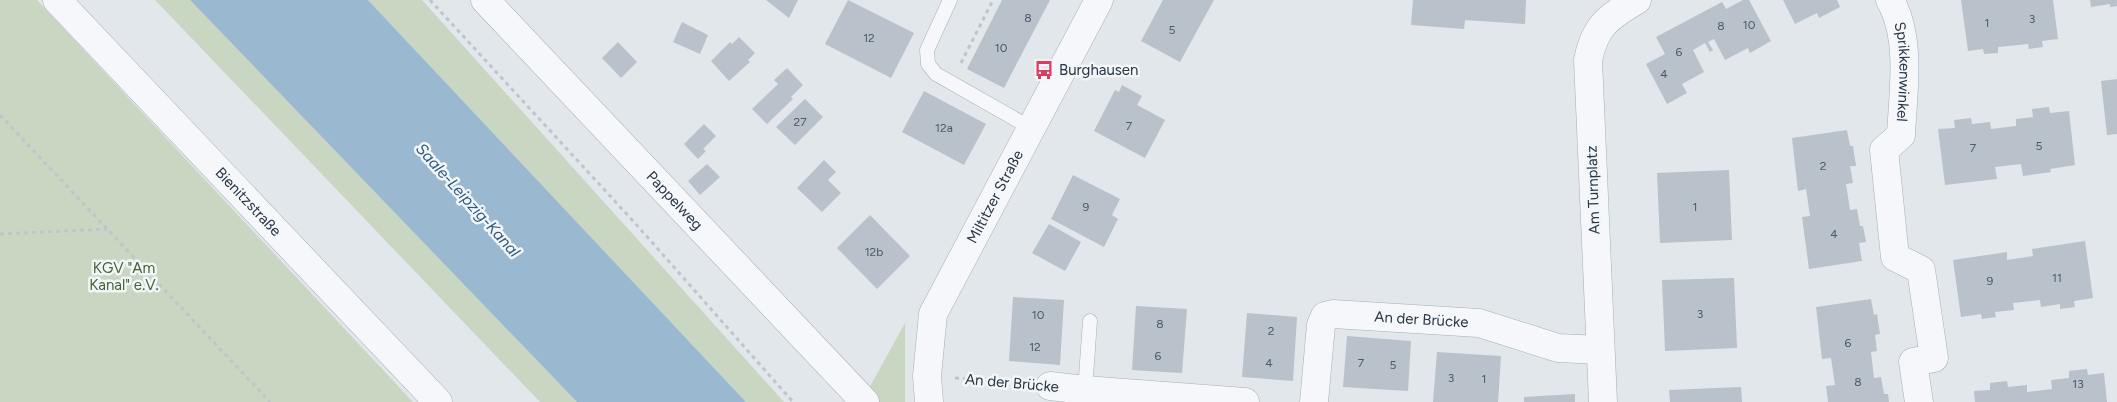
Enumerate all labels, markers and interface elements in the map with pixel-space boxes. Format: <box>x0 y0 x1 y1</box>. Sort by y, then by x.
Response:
house number: 8 <box>1024 11 1032 25</box>
house number: 3 <box>2029 12 2035 26</box>
house number: 1 <box>1985 16 1989 30</box>
house number: 10 <box>1743 18 1756 32</box>
house number: 8 <box>1717 19 1725 33</box>
street label: Sprikkenwinkel <box>1890 20 1914 122</box>
house number: 5 <box>1169 23 1176 37</box>
house number: 12 <box>863 31 875 45</box>
house number: 10 <box>995 41 1008 55</box>
house number: 6 <box>1676 45 1683 59</box>
bus stop icon: Burghausen <box>1033 59 1055 81</box>
place label: Burghausen <box>1059 61 1138 79</box>
house number: 4 <box>1660 67 1668 81</box>
house number: 27 <box>793 115 807 129</box>
house number: 7 <box>1126 119 1133 133</box>
house number: 12a <box>935 121 953 135</box>
water label: Saale-Leipzig-Kanal <box>412 139 524 261</box>
house number: 5 <box>2036 139 2043 153</box>
house number: 7 <box>1970 141 1977 155</box>
street label: Am Turnplatz <box>1582 145 1604 235</box>
street label: Miltitzer Straße <box>963 147 1027 246</box>
house number: 2 <box>1820 159 1826 173</box>
street label: Bienitzstraße <box>211 164 285 240</box>
street label: Pappelweg <box>643 167 707 234</box>
house number: 9 <box>1083 200 1090 214</box>
house number: 1 <box>1693 200 1697 214</box>
house number: 4 <box>1830 227 1838 241</box>
house number: 12b <box>865 245 883 259</box>
park label: KGV "Am Kanal" e.V. <box>89 259 159 294</box>
house number: 11 <box>2052 271 2062 285</box>
house number: 9 <box>1987 274 1994 288</box>
house number: 3 <box>1697 307 1703 321</box>
house number: 10 <box>1032 308 1045 322</box>
street label: An der Brücke <box>1374 308 1469 331</box>
house number: 8 <box>1156 317 1164 331</box>
house number: 2 <box>1268 324 1274 338</box>
house number: 6 <box>1845 336 1852 350</box>
house number: 12 <box>1029 340 1041 354</box>
house number: 6 <box>1155 349 1162 363</box>
house number: 4 <box>1265 356 1273 370</box>
house number: 7 <box>1358 356 1365 370</box>
house number: 5 <box>1390 358 1397 372</box>
street label: An der Brücke <box>964 370 1060 396</box>
house number: 3 <box>1448 371 1454 385</box>
house number: 1 <box>1482 372 1486 386</box>
house number: 8 <box>1854 375 1862 389</box>
house number: 13 <box>2072 377 2084 391</box>

